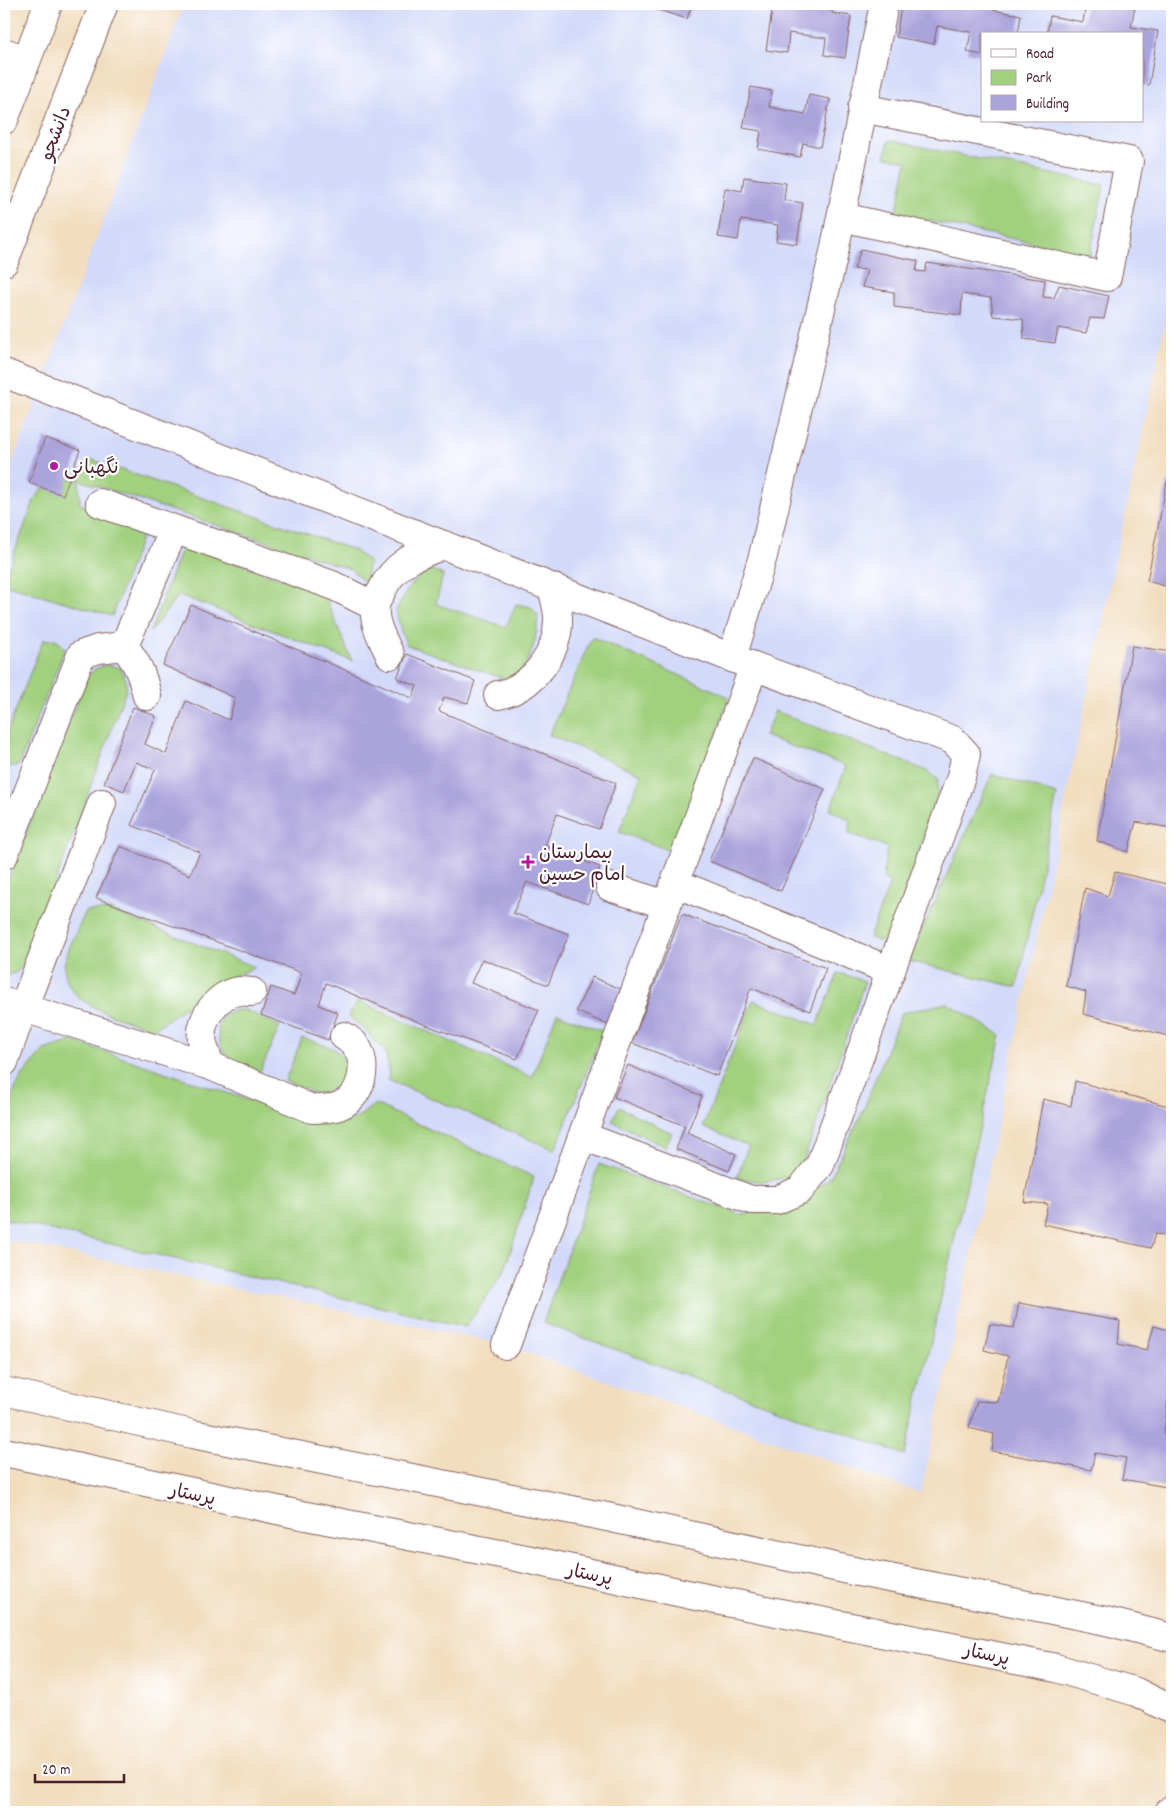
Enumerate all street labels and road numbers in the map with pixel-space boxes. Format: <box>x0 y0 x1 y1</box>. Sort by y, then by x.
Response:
street label: دانشجو <box>34 103 80 166</box>
street label: پرستار <box>165 1478 218 1514</box>
street label: پرستار <box>562 1558 615 1594</box>
street label: پرستار <box>959 1638 1012 1674</box>

